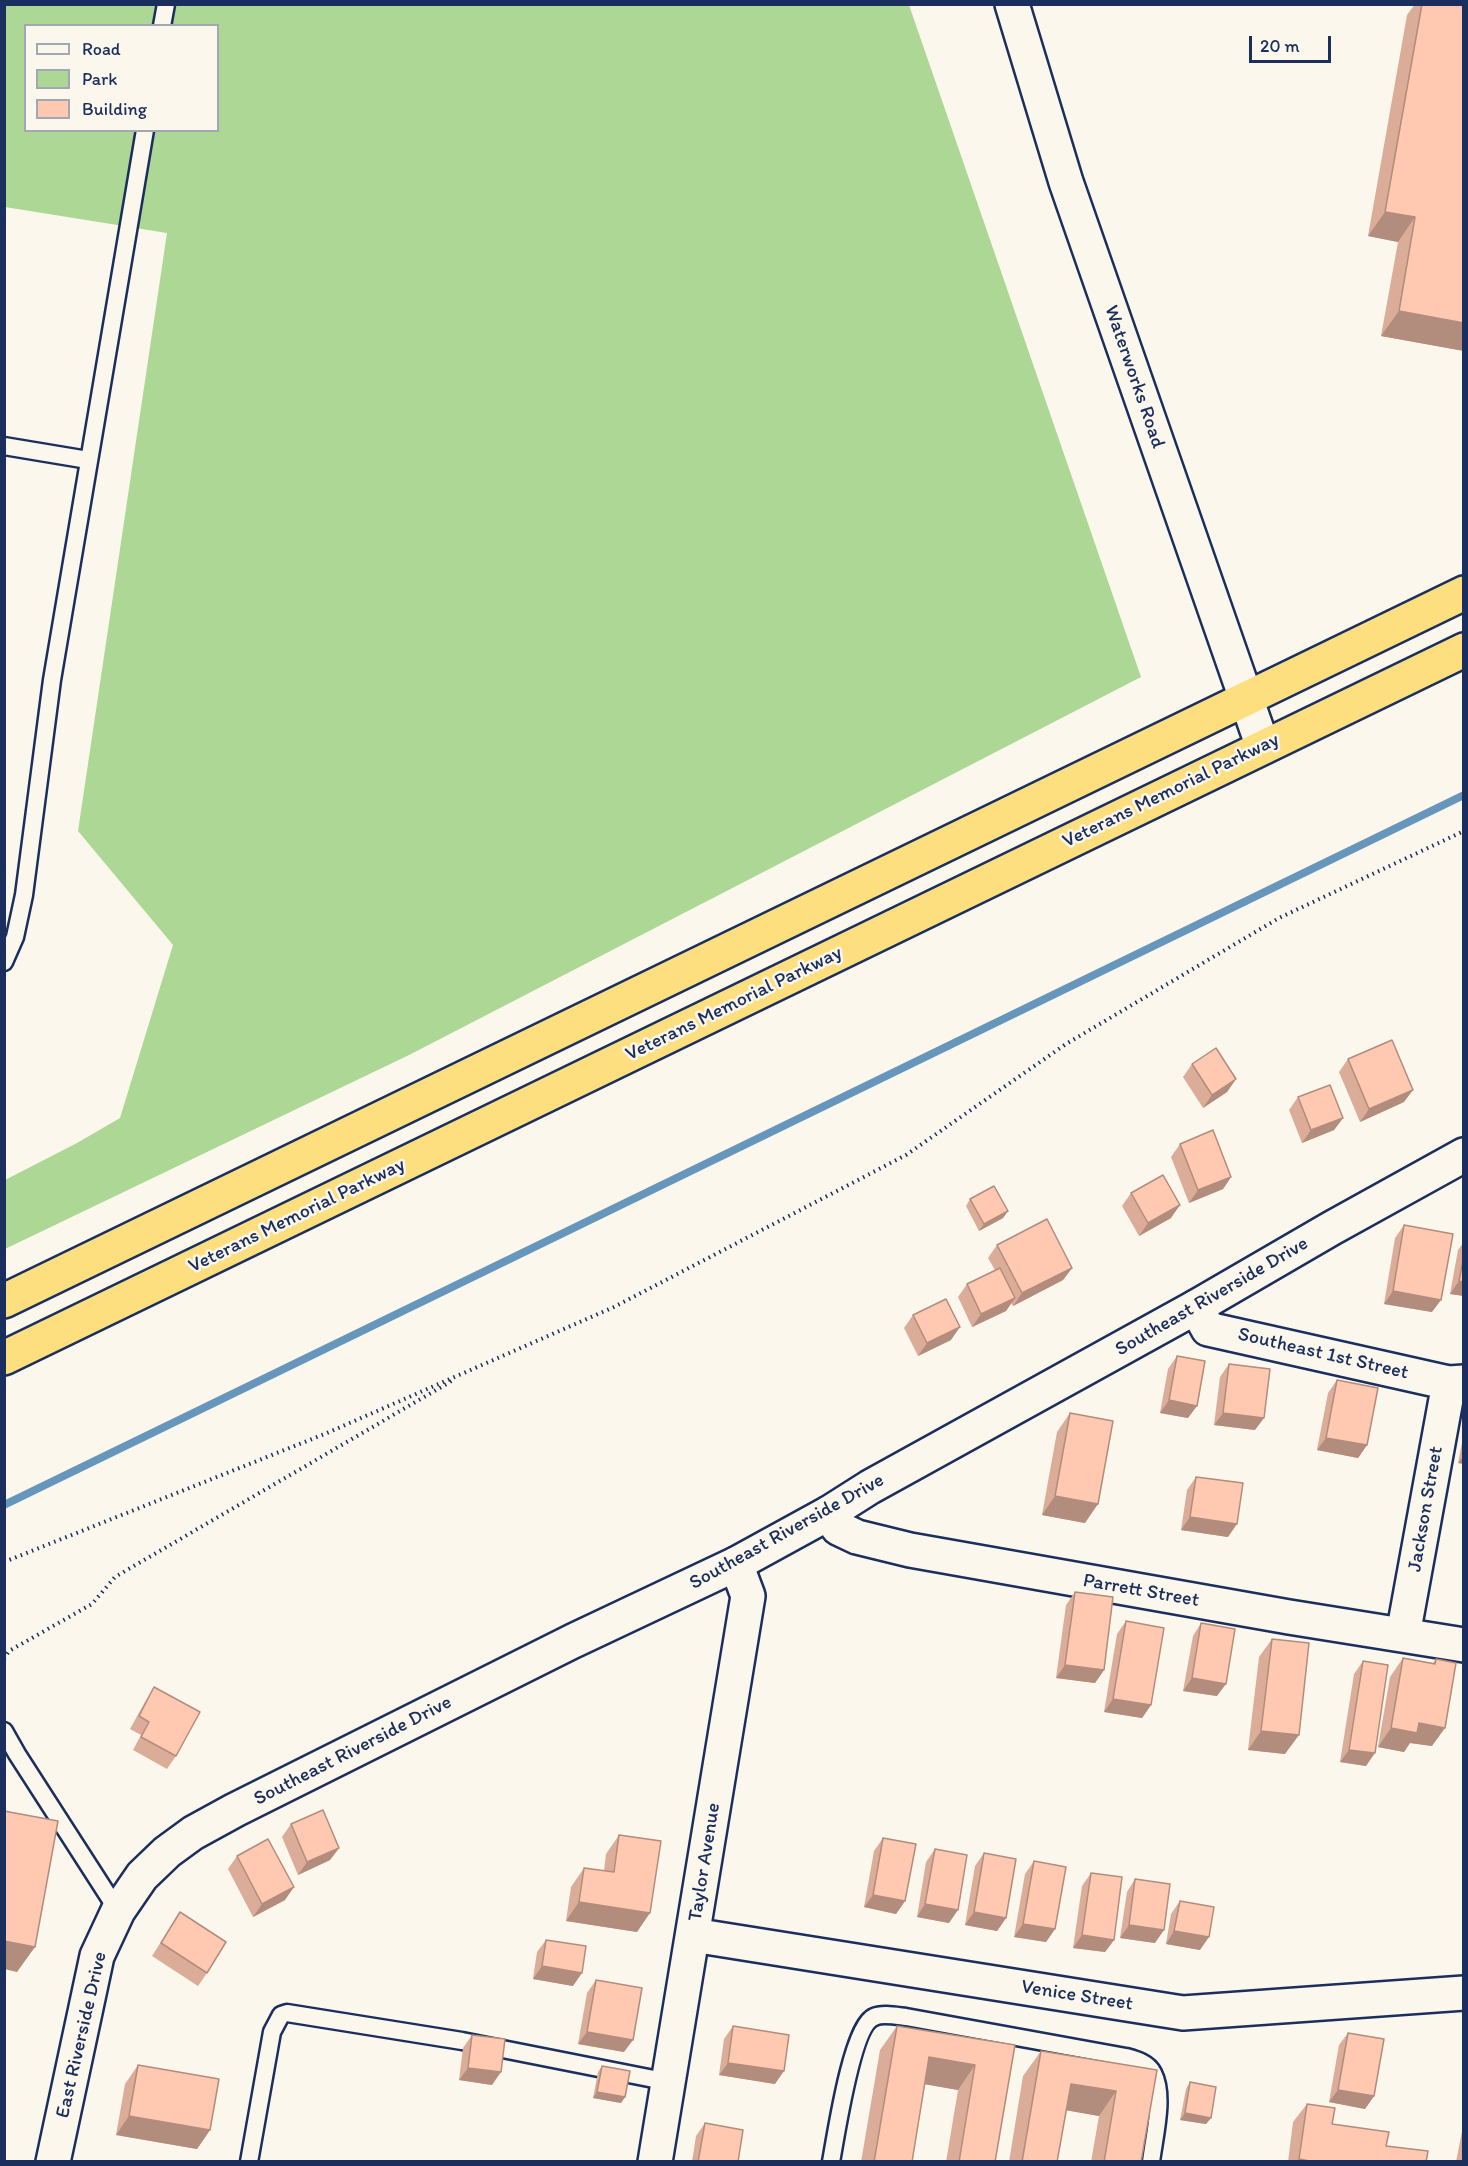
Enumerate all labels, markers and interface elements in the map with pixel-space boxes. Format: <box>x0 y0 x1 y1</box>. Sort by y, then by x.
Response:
legend <box>24 24 219 132</box>
scale bar <box>1252 24 1334 62</box>
text: 20 m <box>1260 35 1300 57</box>
text: Road <box>82 38 121 60</box>
text: Park <box>82 68 117 90</box>
text: Building <box>82 98 147 120</box>
street label: Waterworks Road <box>1098 302 1170 452</box>
street label: Veterans Memorial Parkway <box>1059 728 1283 854</box>
street label: Veterans Memorial Parkway <box>622 941 846 1067</box>
street label: Veterans Memorial Parkway <box>185 1153 409 1279</box>
street label: Southeast Riverside Drive <box>1111 1232 1313 1362</box>
street label: Southeast 1st Street <box>1235 1323 1411 1385</box>
street label: Jackson Street <box>1403 1444 1449 1574</box>
street label: Southeast Riverside Drive <box>685 1468 889 1596</box>
street label: Parrett Street <box>1081 1569 1201 1613</box>
street label: Southeast Riverside Drive <box>250 1691 456 1811</box>
street label: Taylor Avenue <box>684 1801 726 1923</box>
street label: East Riverside Drive <box>51 1949 113 2121</box>
street label: Venice Street <box>1019 1975 1135 2017</box>

